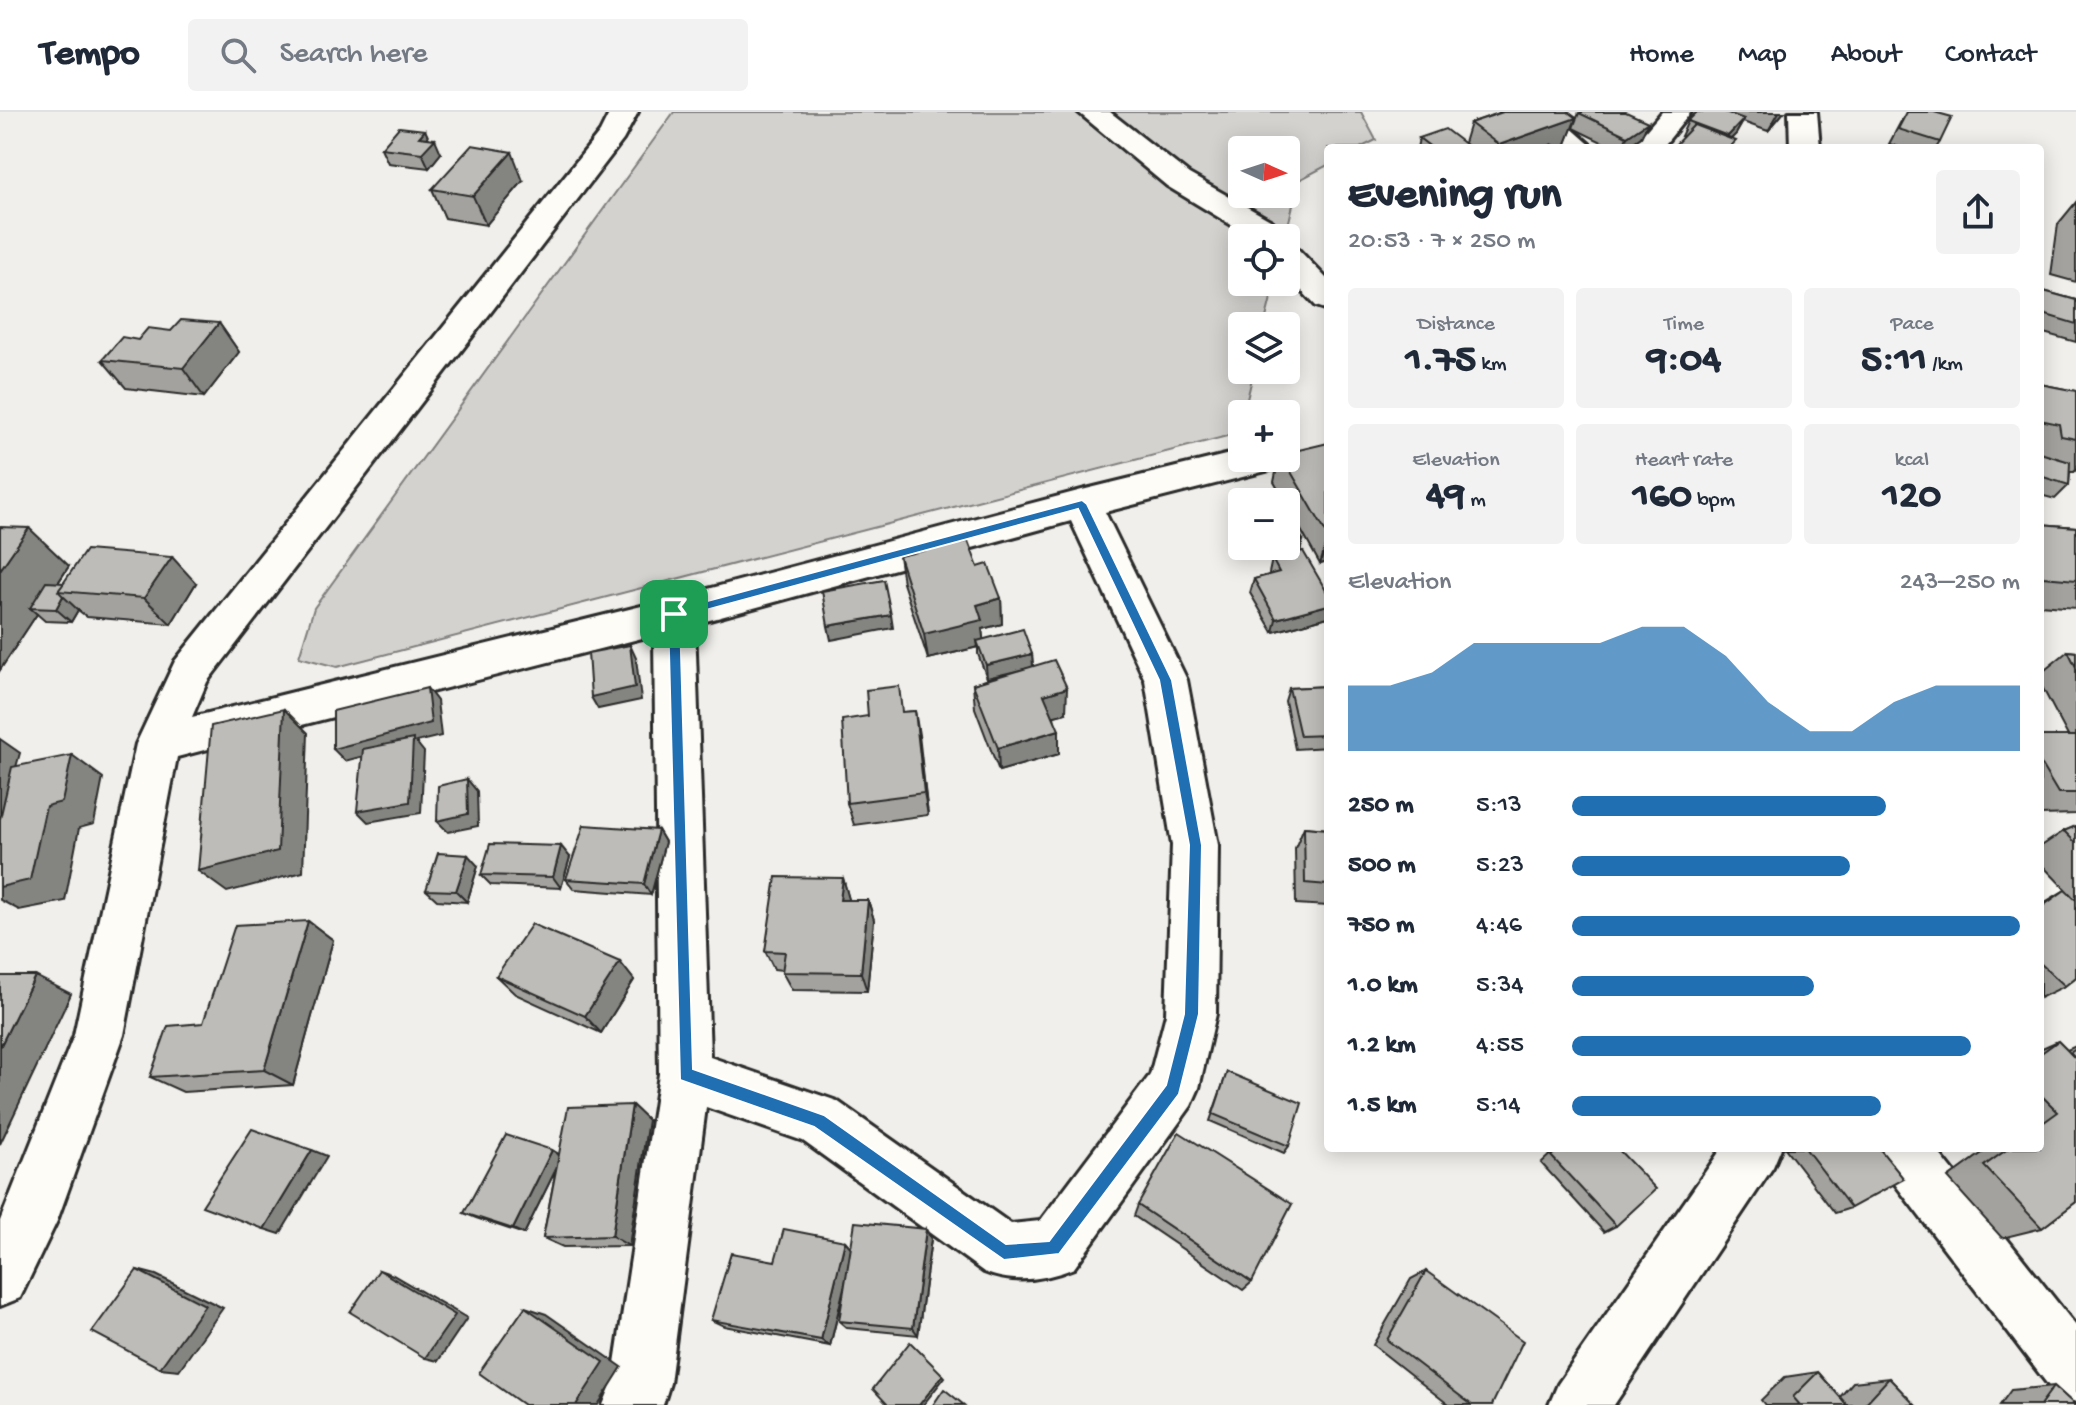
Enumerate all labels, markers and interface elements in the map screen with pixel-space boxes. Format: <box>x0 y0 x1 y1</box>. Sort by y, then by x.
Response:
search box <box>188 19 748 91</box>
text: Tempo <box>40 33 140 77</box>
icon: search <box>216 33 260 77</box>
text: Search here <box>280 38 427 73</box>
text: Home <box>1629 39 1694 72</box>
text: Map <box>1738 39 1787 72</box>
text: About <box>1831 39 1901 72</box>
text: Contact <box>1945 39 2036 72</box>
north arrow <box>1228 136 1300 208</box>
map controls <box>1228 136 1300 560</box>
button: share <box>1936 170 2020 254</box>
text: Evening run <box>1348 171 1561 223</box>
button: locate <box>1228 224 1300 296</box>
text: 20:53 · 7 × 250 m <box>1348 227 1536 258</box>
button: layers <box>1228 312 1300 384</box>
text: Distance <box>1417 312 1495 338</box>
text: Time <box>1664 312 1704 338</box>
text: Pace <box>1890 312 1934 338</box>
text: 1.75 <box>1405 338 1476 385</box>
text: 9:04 <box>1647 338 1721 385</box>
text: 5:11 <box>1861 338 1927 385</box>
text: km <box>1476 352 1507 378</box>
text: /km <box>1927 352 1963 378</box>
button: + <box>1228 400 1300 472</box>
text: Elevation <box>1412 448 1500 474</box>
text: Heart rate <box>1635 448 1733 474</box>
text: kcal <box>1895 448 1929 474</box>
text: 49 <box>1426 474 1465 521</box>
text: 160 <box>1633 474 1692 521</box>
text: 120 <box>1883 474 1941 521</box>
button: − <box>1228 488 1300 560</box>
text: m <box>1465 488 1486 514</box>
text: bpm <box>1692 488 1735 514</box>
text: Elevation <box>1348 568 1451 599</box>
text: 243–250 m <box>1900 568 2020 599</box>
pin <box>640 580 708 648</box>
icon: arrive <box>652 592 696 636</box>
text: 250 m <box>1348 791 1414 822</box>
text: 5:13 <box>1476 791 1522 822</box>
text: 500 m <box>1348 851 1416 882</box>
text: 5:23 <box>1476 851 1524 882</box>
text: 750 m <box>1348 911 1415 942</box>
text: 4:46 <box>1476 911 1522 942</box>
text: 1.0 km <box>1348 971 1418 1002</box>
text: 5:34 <box>1476 971 1524 1002</box>
text: 1.2 km <box>1348 1031 1416 1062</box>
text: 4:55 <box>1476 1031 1524 1062</box>
text: 1.5 km <box>1348 1091 1417 1122</box>
text: 5:14 <box>1476 1091 1521 1122</box>

